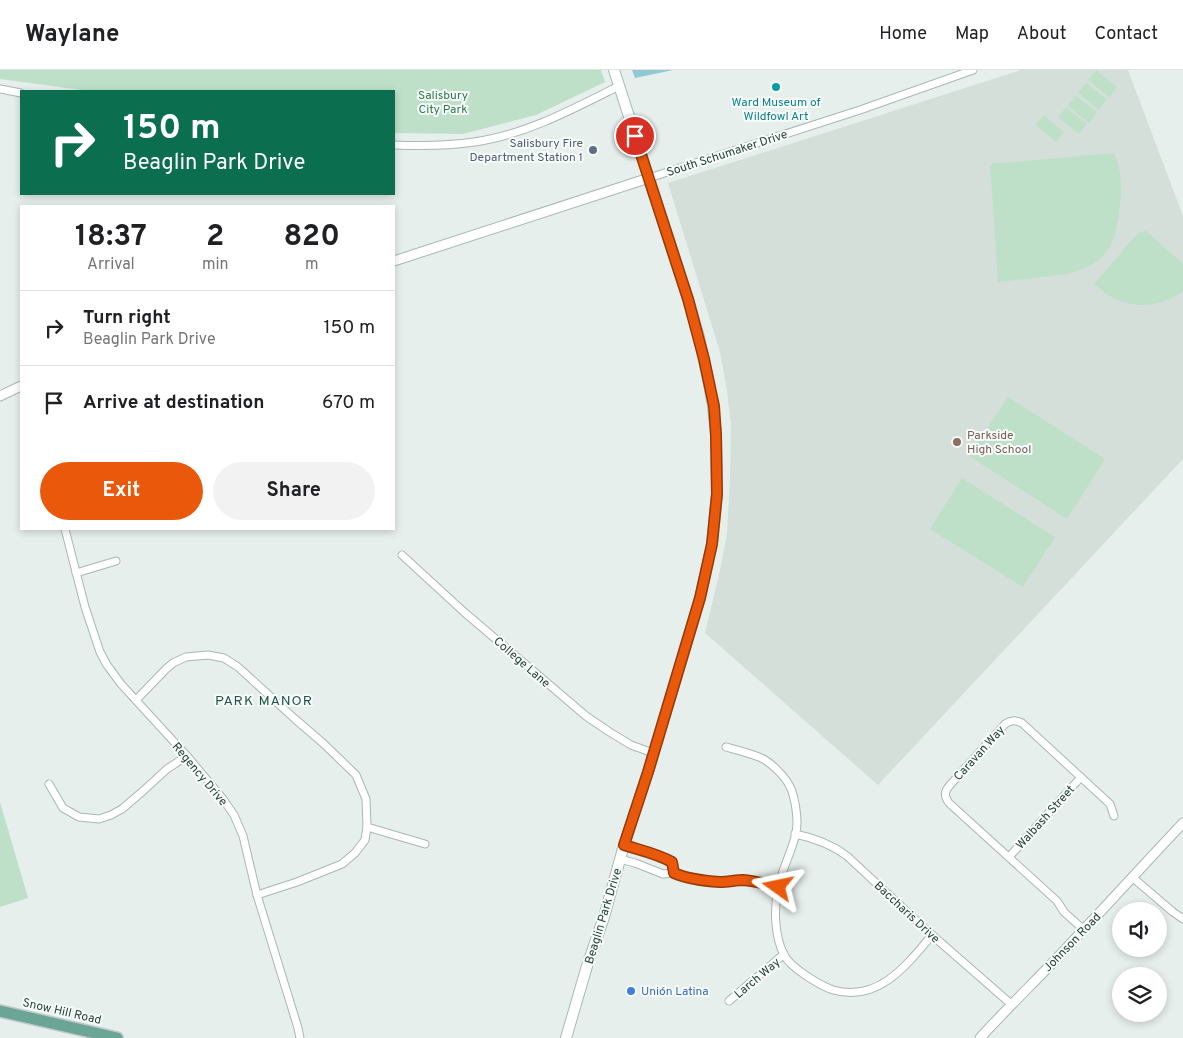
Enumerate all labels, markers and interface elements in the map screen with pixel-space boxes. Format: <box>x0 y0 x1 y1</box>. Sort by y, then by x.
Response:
text: Waylane <box>25 20 119 50</box>
text: Home <box>879 23 927 46</box>
text: Map <box>955 23 989 46</box>
text: About <box>1017 23 1066 46</box>
text: Contact <box>1094 23 1158 46</box>
marker: Ward Museum of Wildfowl Art <box>770 81 782 93</box>
park label: Salisbury City Park <box>418 88 468 118</box>
place label: Ward Museum of Wildfowl Art <box>732 95 820 125</box>
text: 150 m <box>123 107 221 151</box>
icon: right <box>40 110 105 175</box>
pin <box>614 115 656 157</box>
icon: arrive <box>621 122 649 150</box>
street label: South Schumaker Drive <box>665 127 790 181</box>
place label: Salisbury Fire Department Station 1 <box>470 136 583 166</box>
marker: Salisbury Fire Department Station 1 <box>587 144 599 156</box>
text: Beaglin Park Drive <box>123 150 305 177</box>
text: 18:37 <box>75 219 147 256</box>
text: 2 <box>206 219 224 256</box>
text: 820 <box>284 219 340 256</box>
text: Arrival <box>87 255 135 275</box>
text: min <box>202 255 229 275</box>
text: m <box>305 255 319 275</box>
text: Turn right <box>83 306 171 330</box>
icon: right <box>40 314 68 342</box>
text: 150 m <box>323 316 375 340</box>
text: Beaglin Park Drive <box>83 330 216 350</box>
icon: arrive <box>40 389 68 417</box>
text: Arrive at destination <box>83 391 264 415</box>
text: 670 m <box>322 391 375 415</box>
place label: Parkside High School <box>967 428 1031 458</box>
marker: Parkside High School <box>951 436 963 448</box>
button: Exit <box>40 462 203 520</box>
button: Share <box>213 462 375 520</box>
street label: College Lane <box>490 634 553 692</box>
district label: PARK MANOR <box>215 693 313 710</box>
street label: Caravan Way <box>951 723 1009 785</box>
street label: Regency Drive <box>168 740 231 810</box>
street label: Walbash Street <box>1013 782 1079 853</box>
position arrow <box>751 860 803 912</box>
street label: Beaglin Park Drive <box>582 866 626 966</box>
street label: Baccharis Drive <box>870 878 943 947</box>
map controls <box>1112 902 1167 1022</box>
button: sound <box>1112 902 1167 957</box>
street label: Johnson Road <box>1040 910 1105 976</box>
street label: Larch Way <box>731 955 784 1003</box>
button: layers <box>1112 967 1167 1022</box>
place label: Unión Latina <box>641 984 709 1000</box>
marker: Unión Latina <box>625 985 637 997</box>
street label: Snow Hill Road <box>21 995 103 1029</box>

